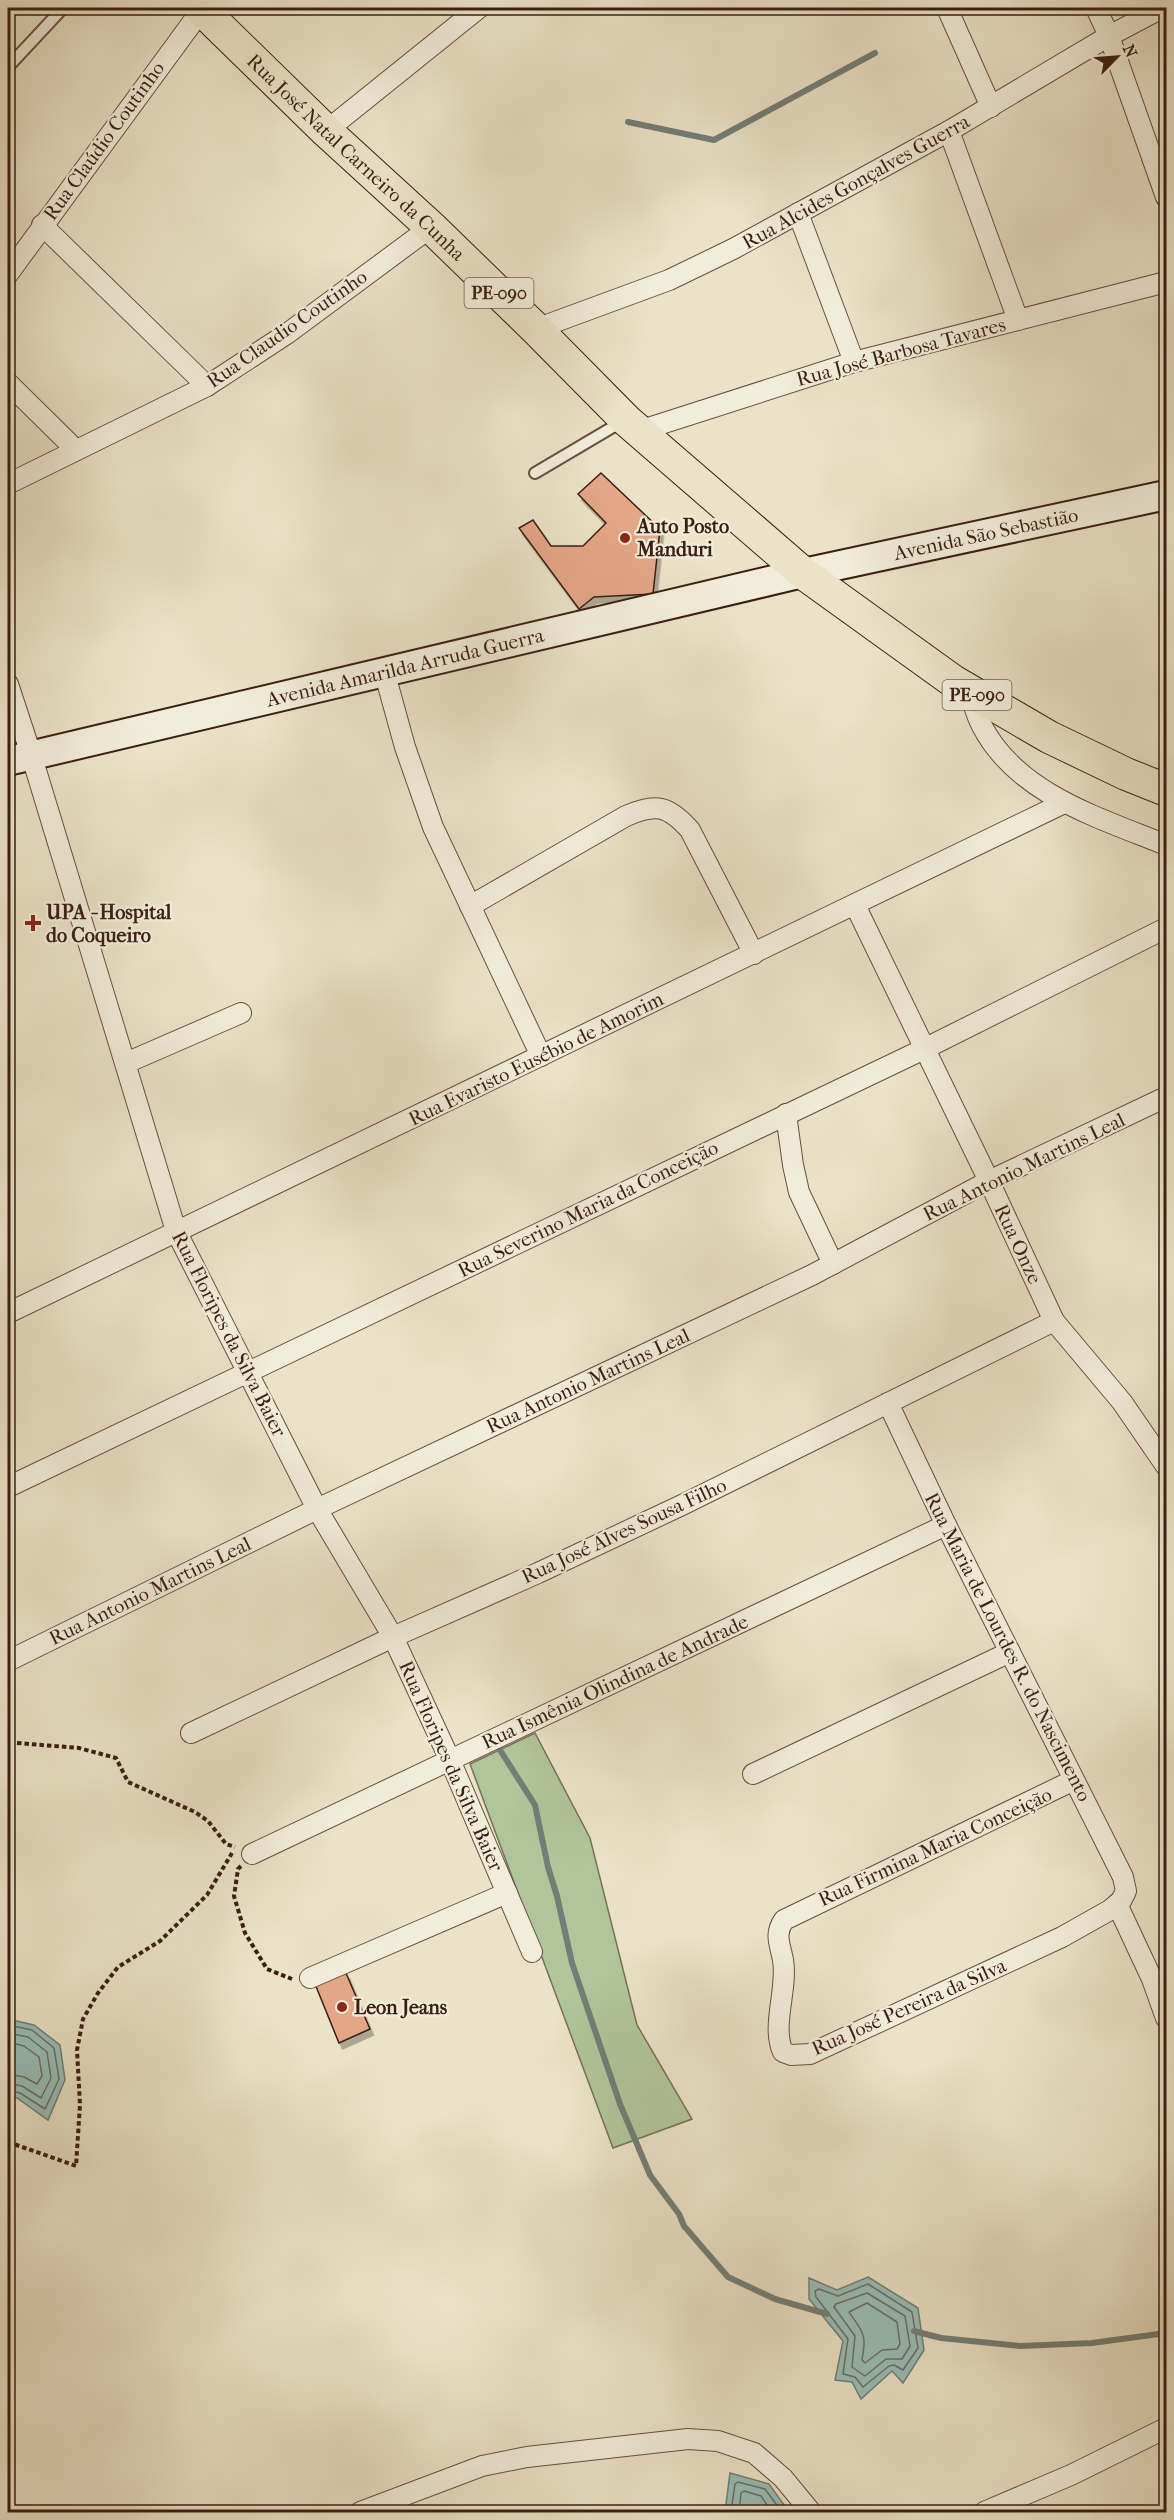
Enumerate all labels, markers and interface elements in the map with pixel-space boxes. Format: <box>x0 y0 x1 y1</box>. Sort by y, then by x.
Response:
north arrow <box>1087 27 1147 87</box>
text: N <box>1119 41 1142 61</box>
street label: Rua José Natal Carneiro da Cunha <box>242 49 470 266</box>
street label: Rua Claúdio Coutinho <box>39 57 169 225</box>
street label: Rua Alcides Gonçalves Guerra <box>738 109 974 254</box>
street label: Rua Claudio Coutinho <box>203 265 371 393</box>
road number: PE-090 <box>464 278 534 308</box>
street label: Rua José Barbosa Tavares <box>794 313 1008 391</box>
street label: Avenida São Sebastião <box>891 503 1080 565</box>
place label: Auto Posto Manduri <box>635 515 729 561</box>
marker: Auto Posto Manduri <box>618 531 632 545</box>
street label: Avenida Amarilda Arruda Guerra <box>263 623 547 711</box>
road number: PE-090 <box>942 680 1012 710</box>
place label: UPA - Hospital do Coqueiro <box>45 901 172 947</box>
marker: UPA - Hospital do Coqueiro <box>24 914 42 932</box>
street label: Rua Evaristo Eusébio de Amorim <box>405 987 667 1131</box>
street label: Rua Antonio Martins Leal <box>919 1108 1129 1226</box>
street label: Rua Severino Maria da Conceição <box>454 1136 722 1282</box>
street label: Rua Onze <box>990 1201 1046 1288</box>
street label: Rua Floripes da Silva Baier <box>167 1227 291 1441</box>
street label: Rua Antonio Martins Leal <box>483 1324 694 1438</box>
street label: Rua José Alves Sousa Filho <box>518 1473 730 1589</box>
street label: Rua Maria de Lourdes R. do Nascimento <box>920 1489 1096 1805</box>
street label: Rua Antonio Martins Leal <box>45 1532 255 1650</box>
street label: Rua Ismênia Olindina de Andrade <box>478 1610 752 1754</box>
street label: Rua Floripes da Silva Baier <box>394 1657 508 1875</box>
street label: Rua Firmina Maria Conceição <box>815 1783 1055 1911</box>
street label: Rua José Pereira da Silva <box>808 1953 1011 2060</box>
place label: Leon Jeans <box>354 1996 448 2019</box>
marker: Leon Jeans <box>335 2000 349 2014</box>

